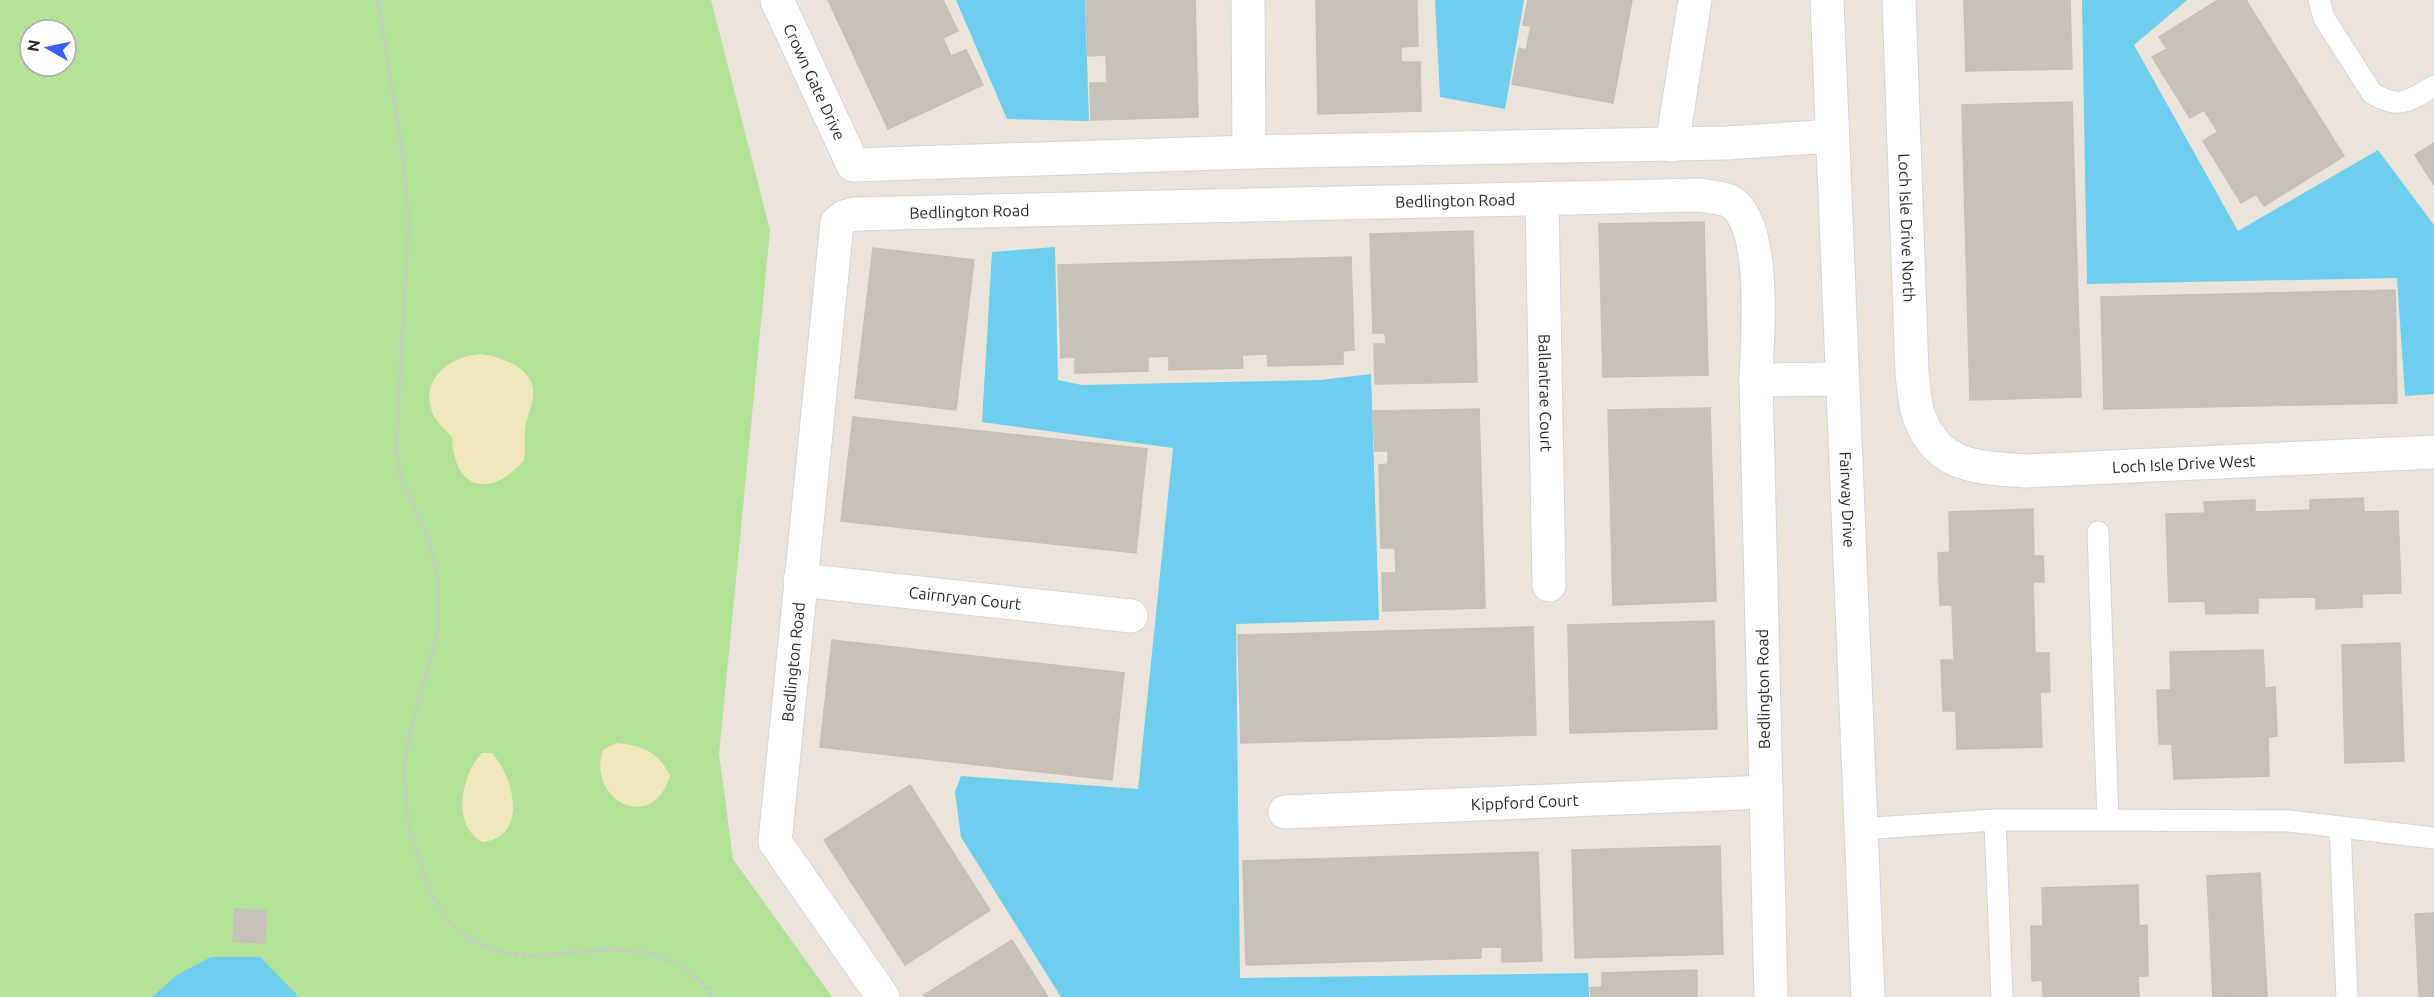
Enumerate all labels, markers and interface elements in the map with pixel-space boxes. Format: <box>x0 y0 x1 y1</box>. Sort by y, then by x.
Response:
north arrow <box>18 18 78 78</box>
street label: Crown Gate Drive <box>780 21 849 143</box>
text: N <box>23 38 43 53</box>
street label: Loch Isle Drive North <box>1895 153 1919 303</box>
street label: Bedlington Road <box>1395 190 1516 211</box>
street label: Bedlington Road <box>909 201 1030 222</box>
street label: Ballantrae Court <box>1535 334 1556 453</box>
street label: Fairway Drive <box>1837 451 1859 548</box>
street label: Loch Isle Drive West <box>2112 451 2257 476</box>
street label: Cairnryan Court <box>908 583 1023 613</box>
street label: Bedlington Road <box>778 601 808 723</box>
street label: Bedlington Road <box>1753 629 1773 749</box>
street label: Kippford Court <box>1470 791 1580 813</box>

